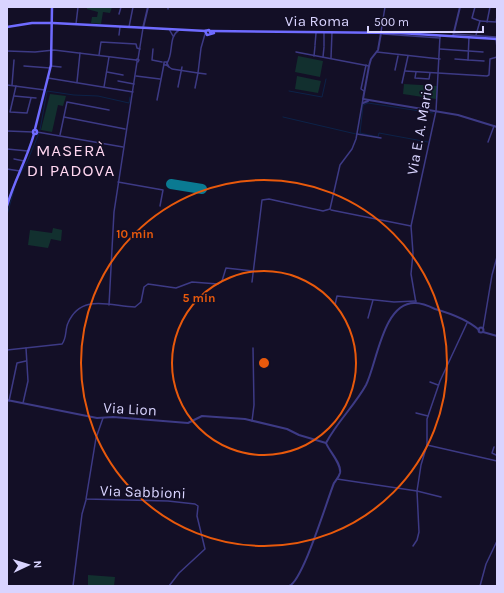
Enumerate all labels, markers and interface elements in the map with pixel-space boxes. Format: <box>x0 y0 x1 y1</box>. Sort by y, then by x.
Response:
scale bar <box>368 8 483 34</box>
street label: Via Roma <box>285 12 349 30</box>
text: 500 m <box>374 15 409 29</box>
street label: Via E. A. Mario <box>403 81 437 177</box>
district label: MASERÀ DI PADOVA <box>27 140 115 180</box>
text: 10 min <box>116 227 154 241</box>
text: 5 min <box>183 291 215 305</box>
centre of rings <box>257 356 271 370</box>
street label: Via Lion <box>103 399 157 419</box>
street label: Via Sabbioni <box>100 482 186 502</box>
north arrow <box>8 545 48 585</box>
text: N <box>31 560 44 569</box>

